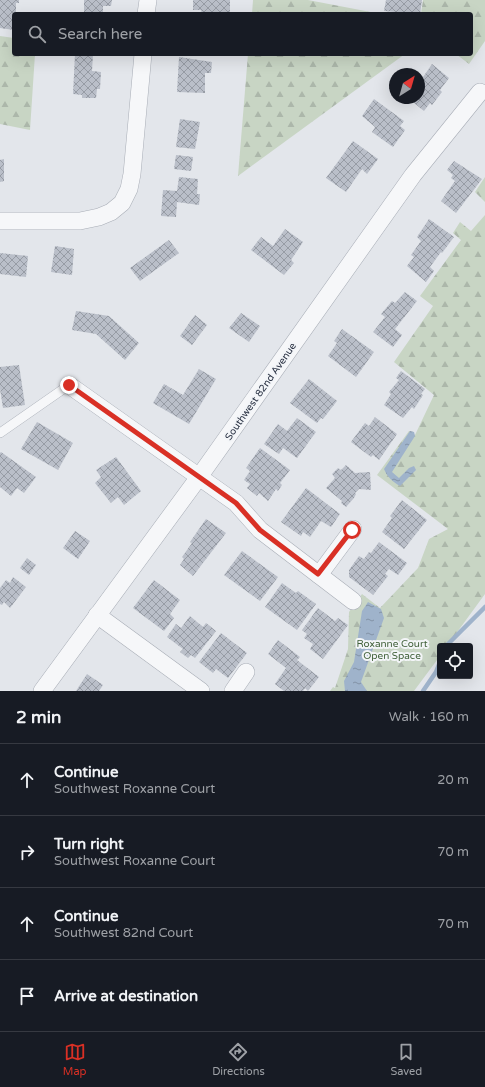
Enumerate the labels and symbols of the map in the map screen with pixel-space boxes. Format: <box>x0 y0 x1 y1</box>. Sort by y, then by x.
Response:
north arrow <box>389 68 425 104</box>
street label: Southwest 82nd Avenue <box>223 340 299 443</box>
route end <box>60 376 78 394</box>
route start <box>343 521 361 539</box>
park label: Roxanne Court Open Space <box>356 638 428 662</box>

